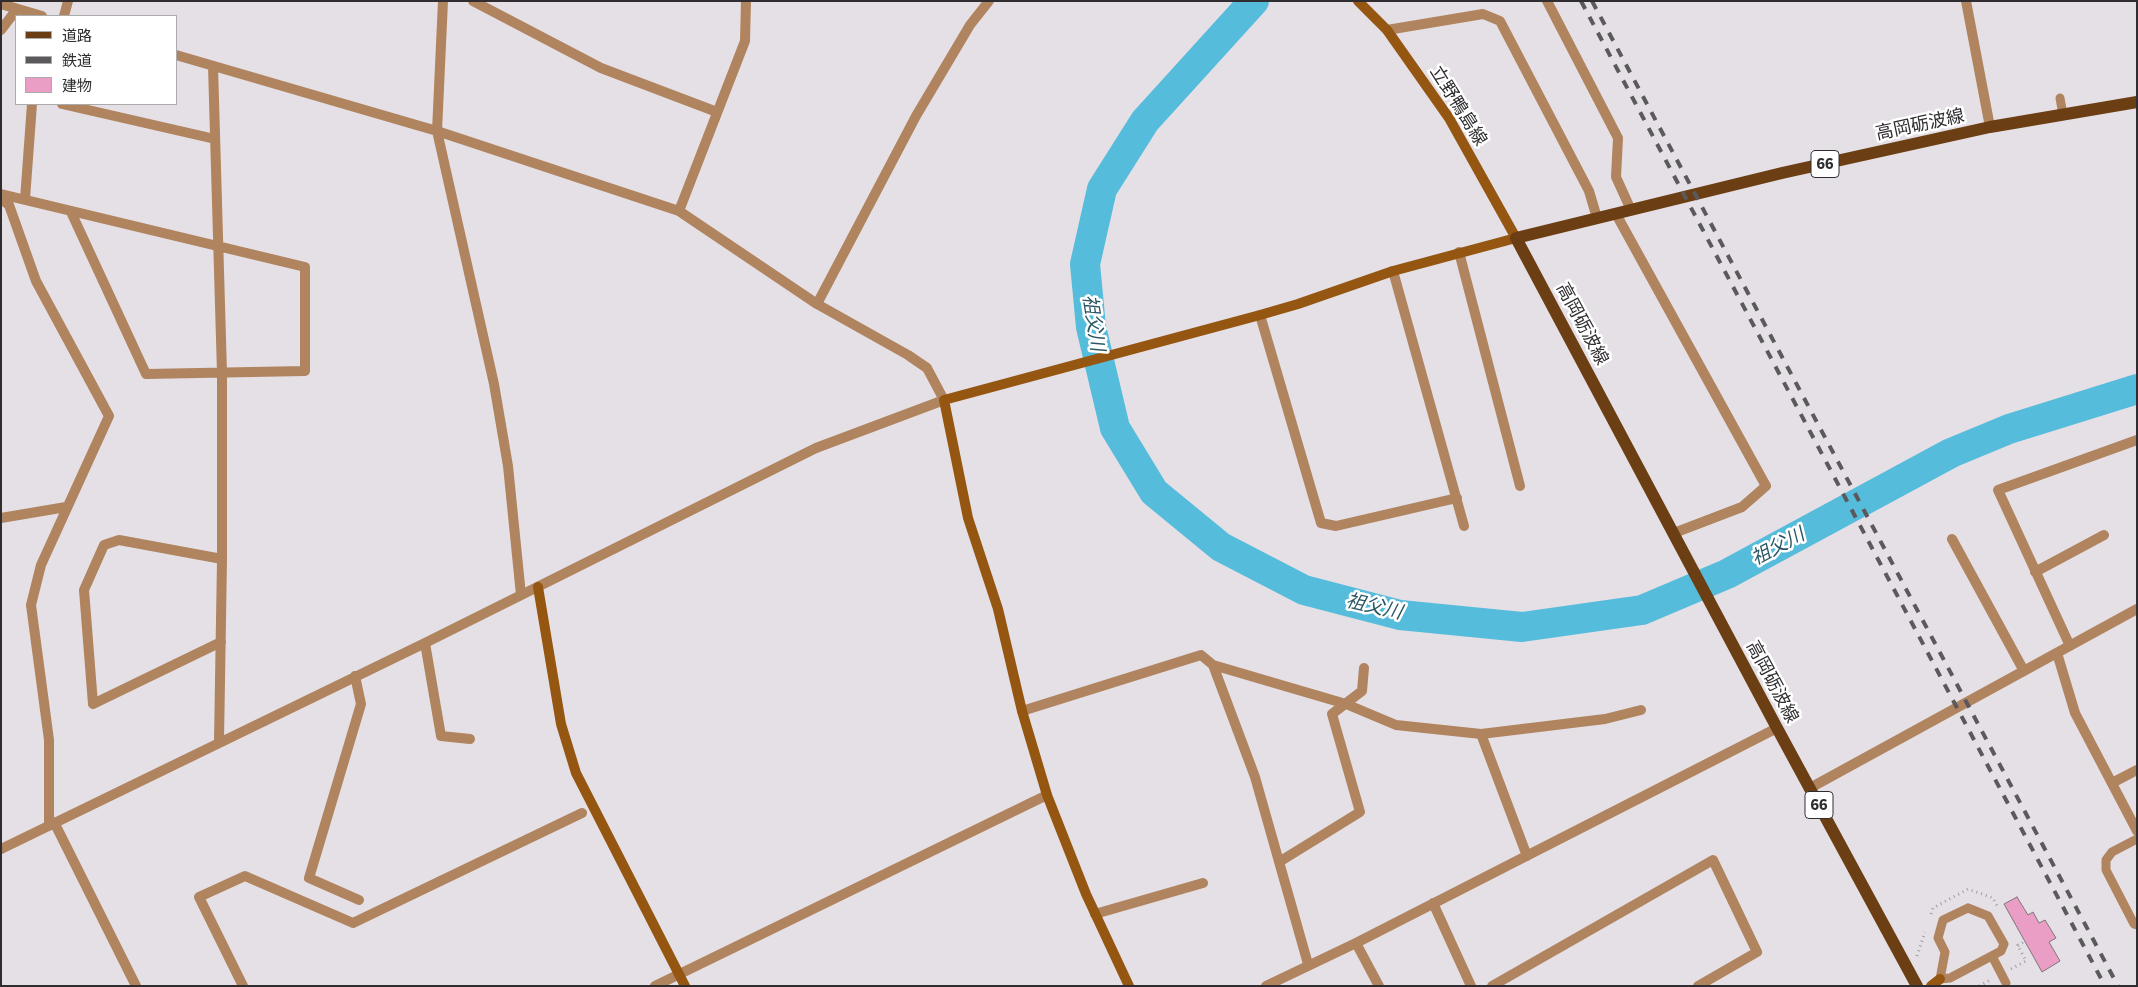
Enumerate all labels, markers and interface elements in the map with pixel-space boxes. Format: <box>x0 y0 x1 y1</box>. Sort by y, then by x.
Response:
legend <box>15 15 178 105</box>
text: 道路 <box>62 27 92 45</box>
text: 鉄道 <box>62 52 92 70</box>
street label: 立野鴨島線 <box>1425 62 1491 150</box>
text: 建物 <box>62 77 92 95</box>
street label: 高岡砺波線 <box>1874 105 1966 145</box>
road number: 66 <box>1811 150 1839 178</box>
street label: 高岡砺波線 <box>1551 279 1613 369</box>
water label: 祖父川 <box>1077 293 1109 353</box>
water label: 祖父川 <box>1747 524 1809 570</box>
water label: 祖父川 <box>1344 589 1404 625</box>
street label: 高岡砺波線 <box>1741 637 1803 727</box>
road number: 66 <box>1805 792 1833 818</box>

